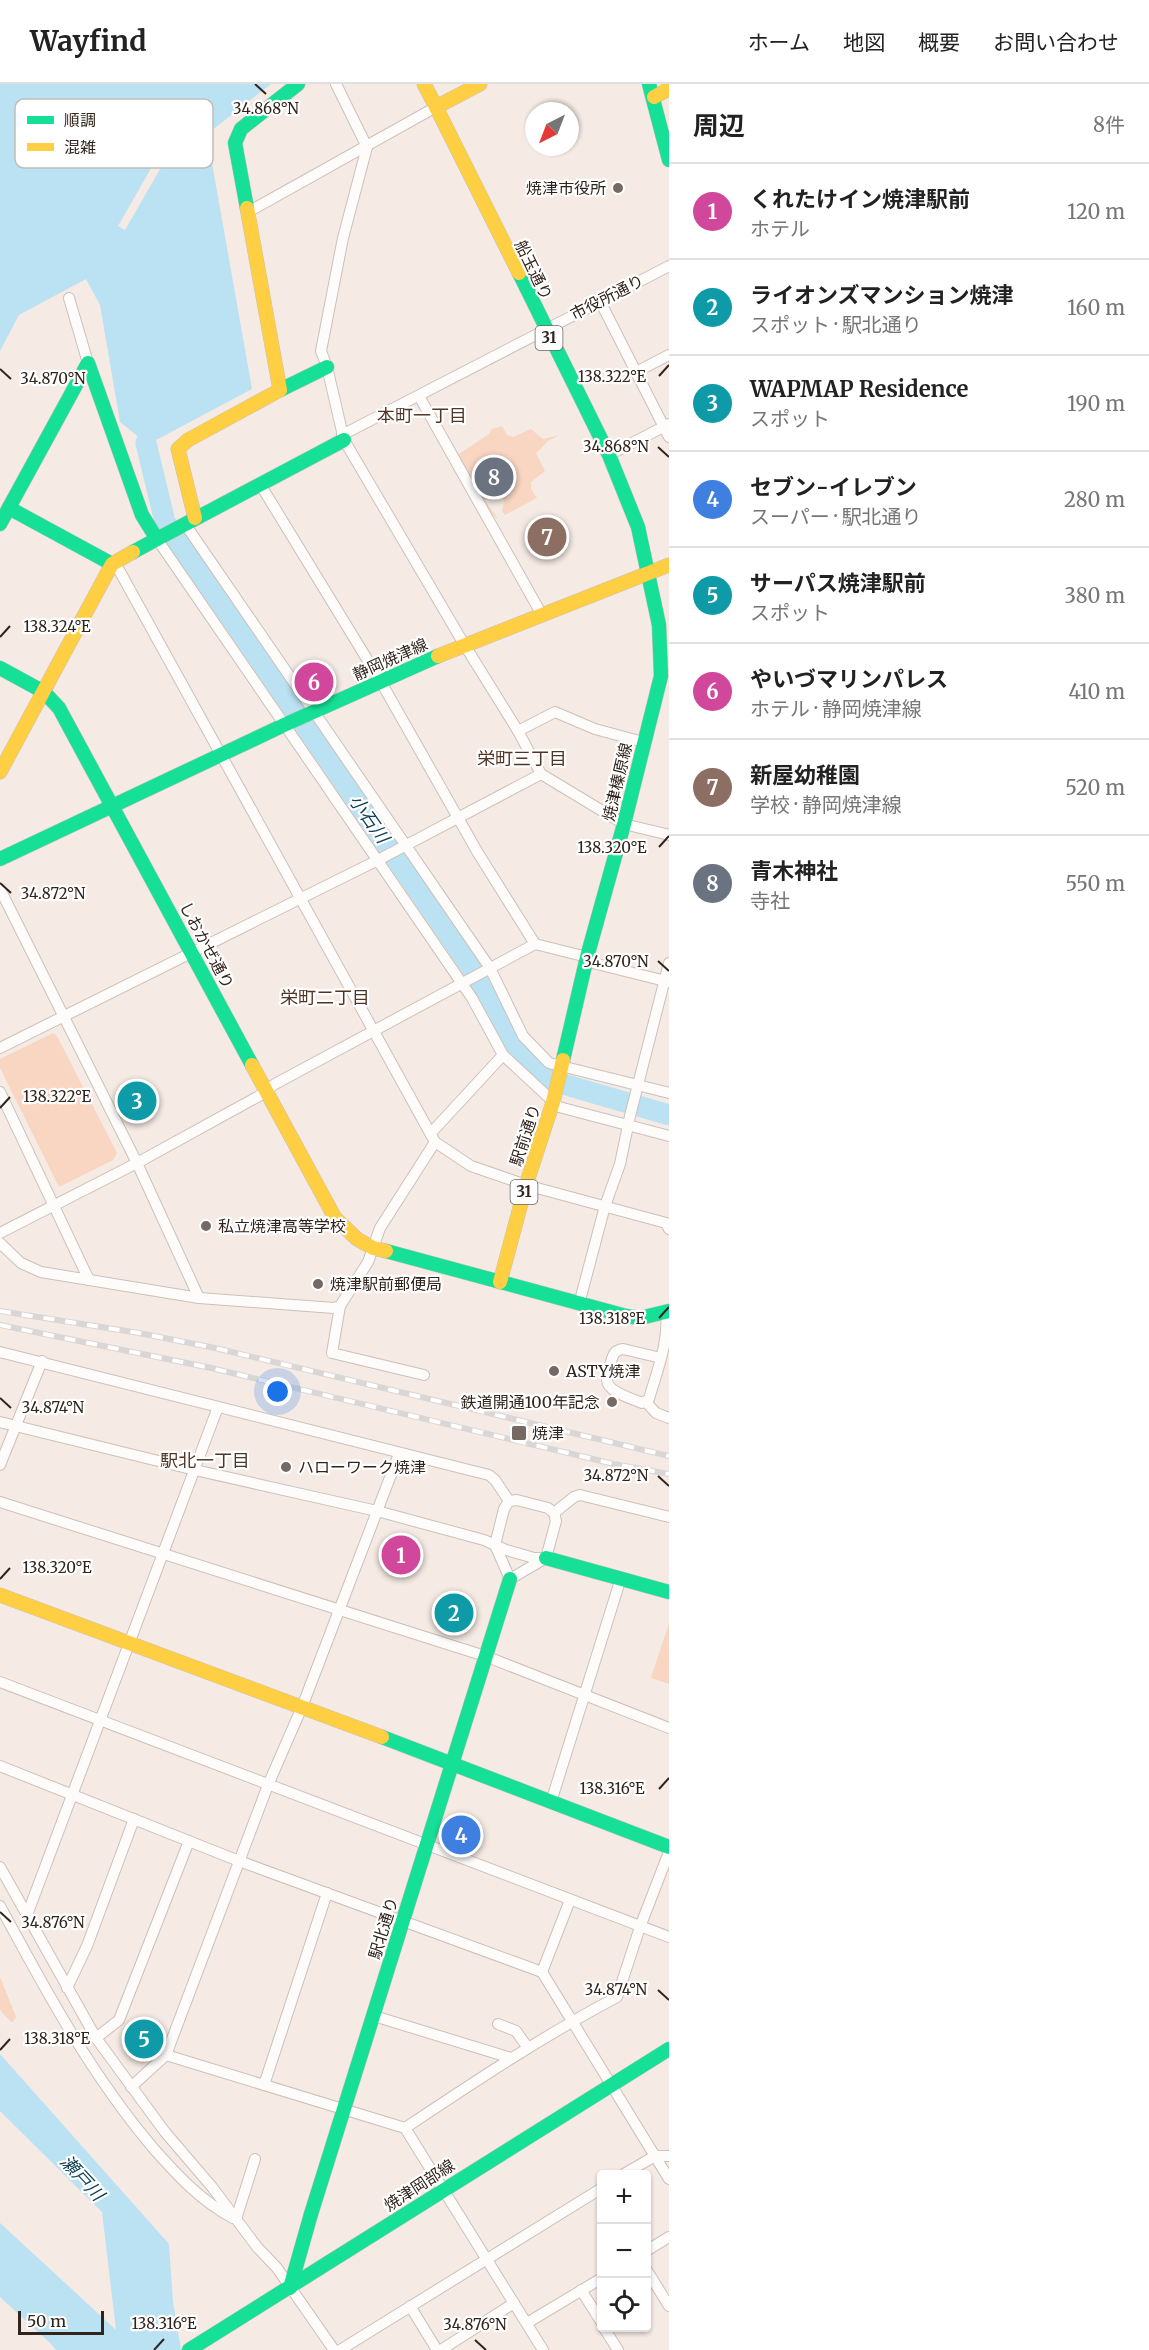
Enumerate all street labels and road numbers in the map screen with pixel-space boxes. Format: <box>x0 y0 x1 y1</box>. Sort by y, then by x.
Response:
street label: 船玉通り <box>511 237 557 303</box>
street label: 市役所通り <box>567 270 647 324</box>
road number: 31 <box>536 326 562 350</box>
street label: 静岡焼津線 <box>349 634 431 684</box>
street label: 焼津榛原線 <box>598 741 636 823</box>
street label: しおかぜ通り <box>176 898 238 992</box>
street label: 駅前通り <box>506 1101 544 1169</box>
road number: 31 <box>510 1180 538 1204</box>
street label: 駅北通り <box>364 1894 402 1962</box>
street label: 焼津岡部線 <box>380 2155 458 2215</box>

